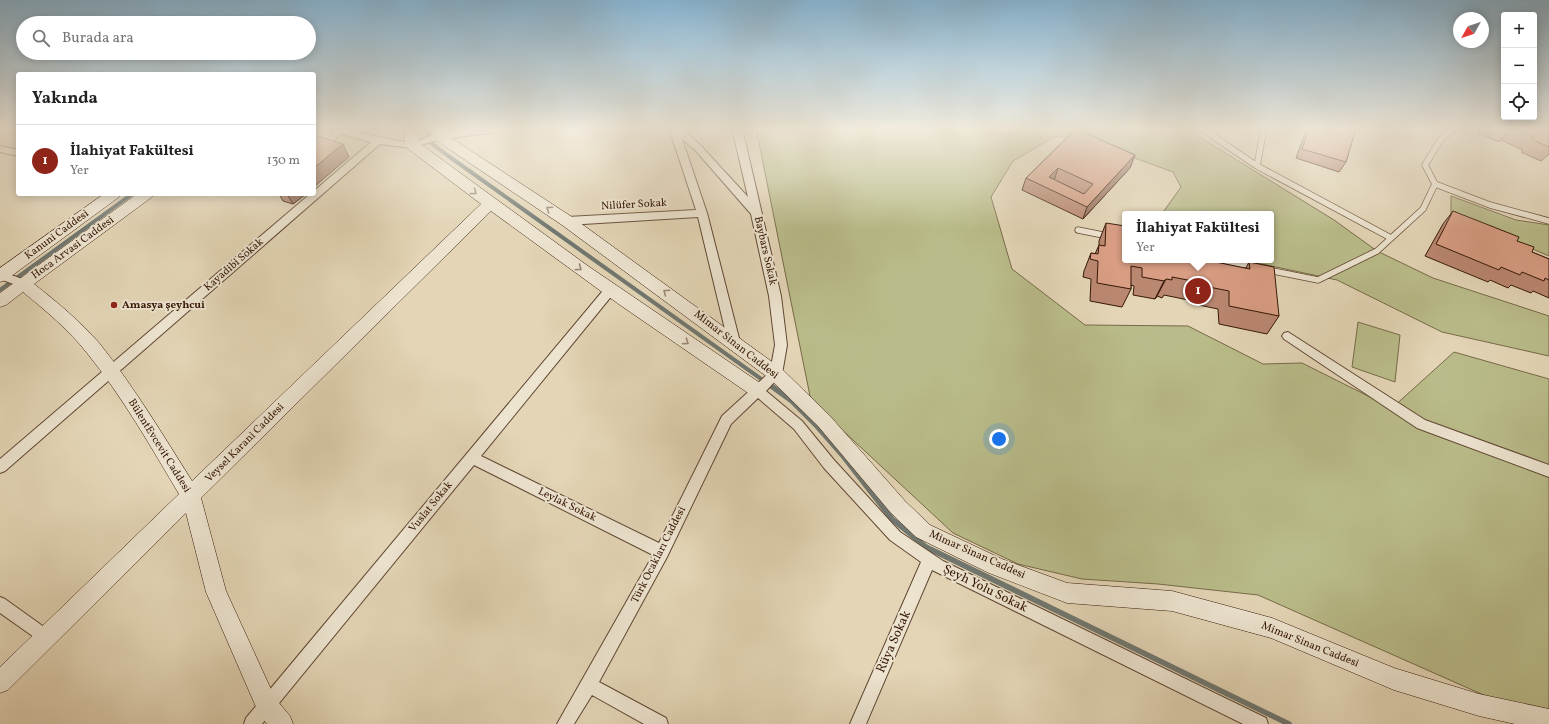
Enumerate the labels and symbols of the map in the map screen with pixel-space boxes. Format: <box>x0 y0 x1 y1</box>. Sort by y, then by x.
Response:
north arrow <box>1453 12 1489 48</box>
one-way arrow <box>470 188 477 195</box>
street label: Nilüfer Sokak <box>601 196 667 214</box>
street label: Kanuni Caddesi <box>22 207 92 263</box>
one-way arrow <box>546 207 553 214</box>
street label: Hoca Arvasi Caddesi <box>29 213 117 283</box>
street label: Baybars Sokak <box>750 215 780 287</box>
street label: Kayadibi Sokak <box>201 235 267 295</box>
one-way arrow <box>575 264 582 271</box>
pin: 1 <box>1185 276 1211 306</box>
one-way arrow <box>663 289 670 297</box>
place label: Amasya şeyhcui <box>122 298 205 313</box>
marker: Amasya şeyhcui <box>109 300 119 310</box>
street label: Mimar Sinan Caddesi <box>690 307 782 383</box>
one-way arrow <box>682 337 689 344</box>
street label: BülentEvcevit Caddesi <box>124 396 194 496</box>
street label: Veysel Karani Caddesi <box>202 400 288 486</box>
your location <box>989 429 1009 449</box>
street label: Vuslat Sokak <box>406 478 456 536</box>
street label: Leylak Sokak <box>535 484 599 526</box>
street label: Türk Ocakları Caddesi <box>628 504 690 606</box>
street label: Mimar Sinan Caddesi <box>926 527 1028 583</box>
street label: Şeyh Yolu Sokak <box>940 561 1030 617</box>
street label: Rüya Sokak <box>872 608 916 676</box>
street label: Mimar Sinan Caddesi <box>1259 619 1361 671</box>

